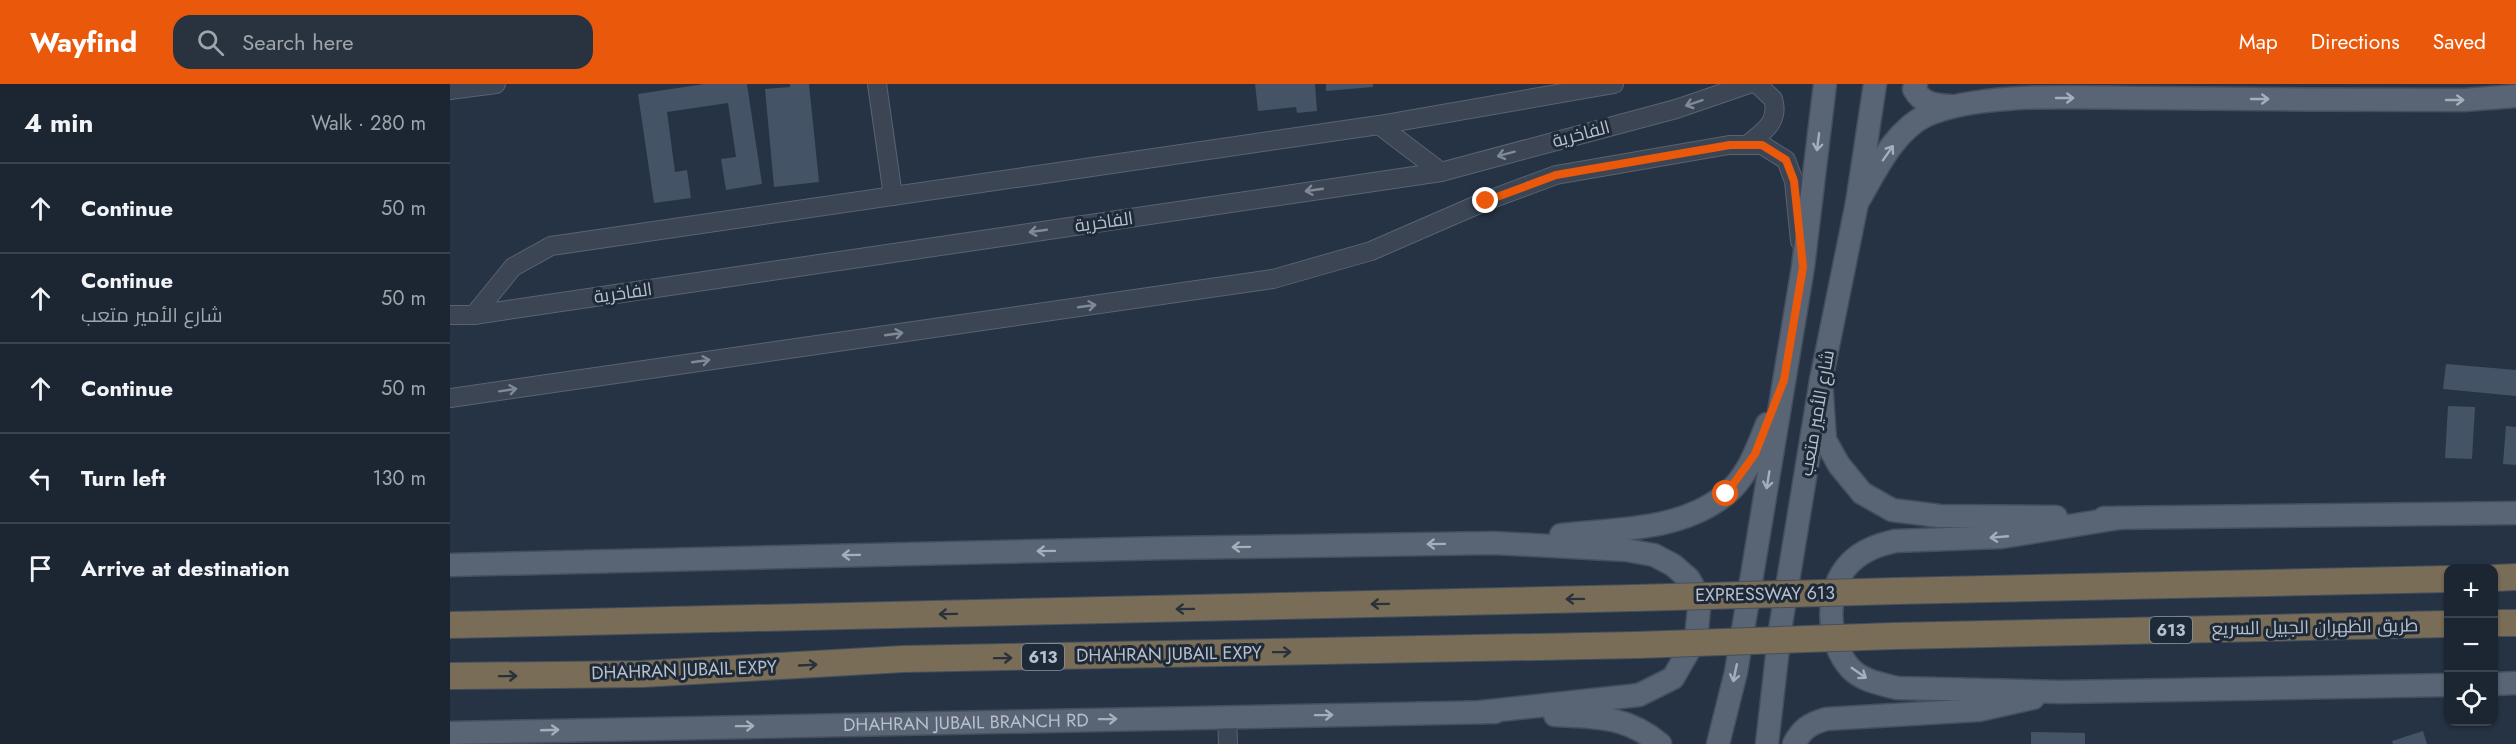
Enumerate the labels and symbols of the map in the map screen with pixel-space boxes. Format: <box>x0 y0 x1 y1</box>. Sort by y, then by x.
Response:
one-way arrow <box>2054 92 2074 104</box>
one-way arrow <box>2249 93 2269 105</box>
one-way arrow <box>2444 94 2464 106</box>
one-way arrow <box>1685 98 1704 109</box>
street label: الفاخرية <box>1549 114 1613 154</box>
one-way arrow <box>1812 132 1823 152</box>
one-way arrow <box>1882 146 1894 162</box>
one-way arrow <box>1497 149 1516 160</box>
one-way arrow <box>1305 185 1325 196</box>
route end <box>1472 187 1498 213</box>
street label: الفاخرية <box>1073 205 1135 239</box>
one-way arrow <box>1029 226 1049 237</box>
street label: الفاخرية <box>592 276 654 310</box>
one-way arrow <box>1076 301 1096 312</box>
one-way arrow <box>883 328 903 339</box>
street label: شارع الأمير متعب <box>1793 348 1841 478</box>
one-way arrow <box>690 356 710 367</box>
one-way arrow <box>497 384 517 395</box>
one-way arrow <box>1762 470 1773 490</box>
route start <box>1712 480 1738 506</box>
one-way arrow <box>1990 532 2010 543</box>
one-way arrow <box>1426 538 1446 550</box>
one-way arrow <box>1231 541 1251 553</box>
one-way arrow <box>1036 545 1056 556</box>
one-way arrow <box>841 550 861 561</box>
street label: EXPRESSWAY 613 <box>1695 580 1835 608</box>
one-way arrow <box>1566 593 1586 605</box>
one-way arrow <box>1371 598 1391 610</box>
one-way arrow <box>1176 603 1196 614</box>
one-way arrow <box>939 609 959 620</box>
street label: طريق الظهران الجبيل السريع <box>2212 612 2418 642</box>
road number: 613 <box>2150 617 2192 643</box>
street label: DHAHRAN JUBAIL EXPY <box>1076 639 1263 669</box>
road number: 613 <box>1022 644 1064 670</box>
one-way arrow <box>1272 646 1292 658</box>
one-way arrow <box>993 652 1013 663</box>
street label: DHAHRAN JUBAIL EXPY <box>591 654 778 686</box>
one-way arrow <box>798 659 818 670</box>
one-way arrow <box>1729 662 1740 682</box>
one-way arrow <box>1850 667 1866 679</box>
one-way arrow <box>498 670 518 681</box>
street label: DHAHRAN JUBAIL BRANCH RD <box>843 707 1089 738</box>
one-way arrow <box>1314 709 1334 720</box>
one-way arrow <box>1098 713 1118 725</box>
one-way arrow <box>735 720 755 731</box>
one-way arrow <box>540 724 560 736</box>

